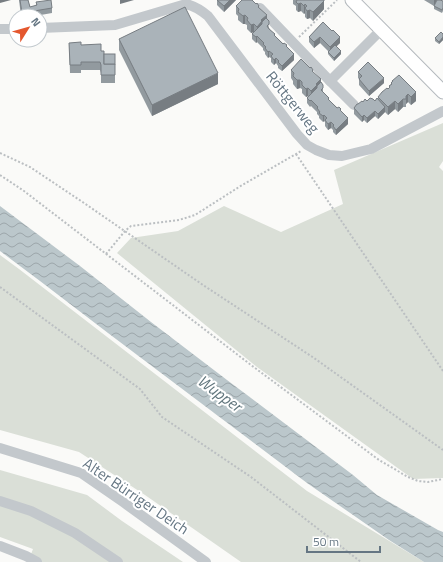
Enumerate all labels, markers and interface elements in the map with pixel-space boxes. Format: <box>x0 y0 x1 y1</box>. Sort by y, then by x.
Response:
north arrow <box>8 8 48 48</box>
text: N <box>27 14 45 30</box>
street label: Röttgerweg <box>261 66 326 138</box>
water label: Wupper <box>193 369 249 418</box>
street label: Alter Bürriger Deich <box>78 452 194 540</box>
scale bar <box>307 528 380 554</box>
text: 50 m <box>313 532 339 551</box>

